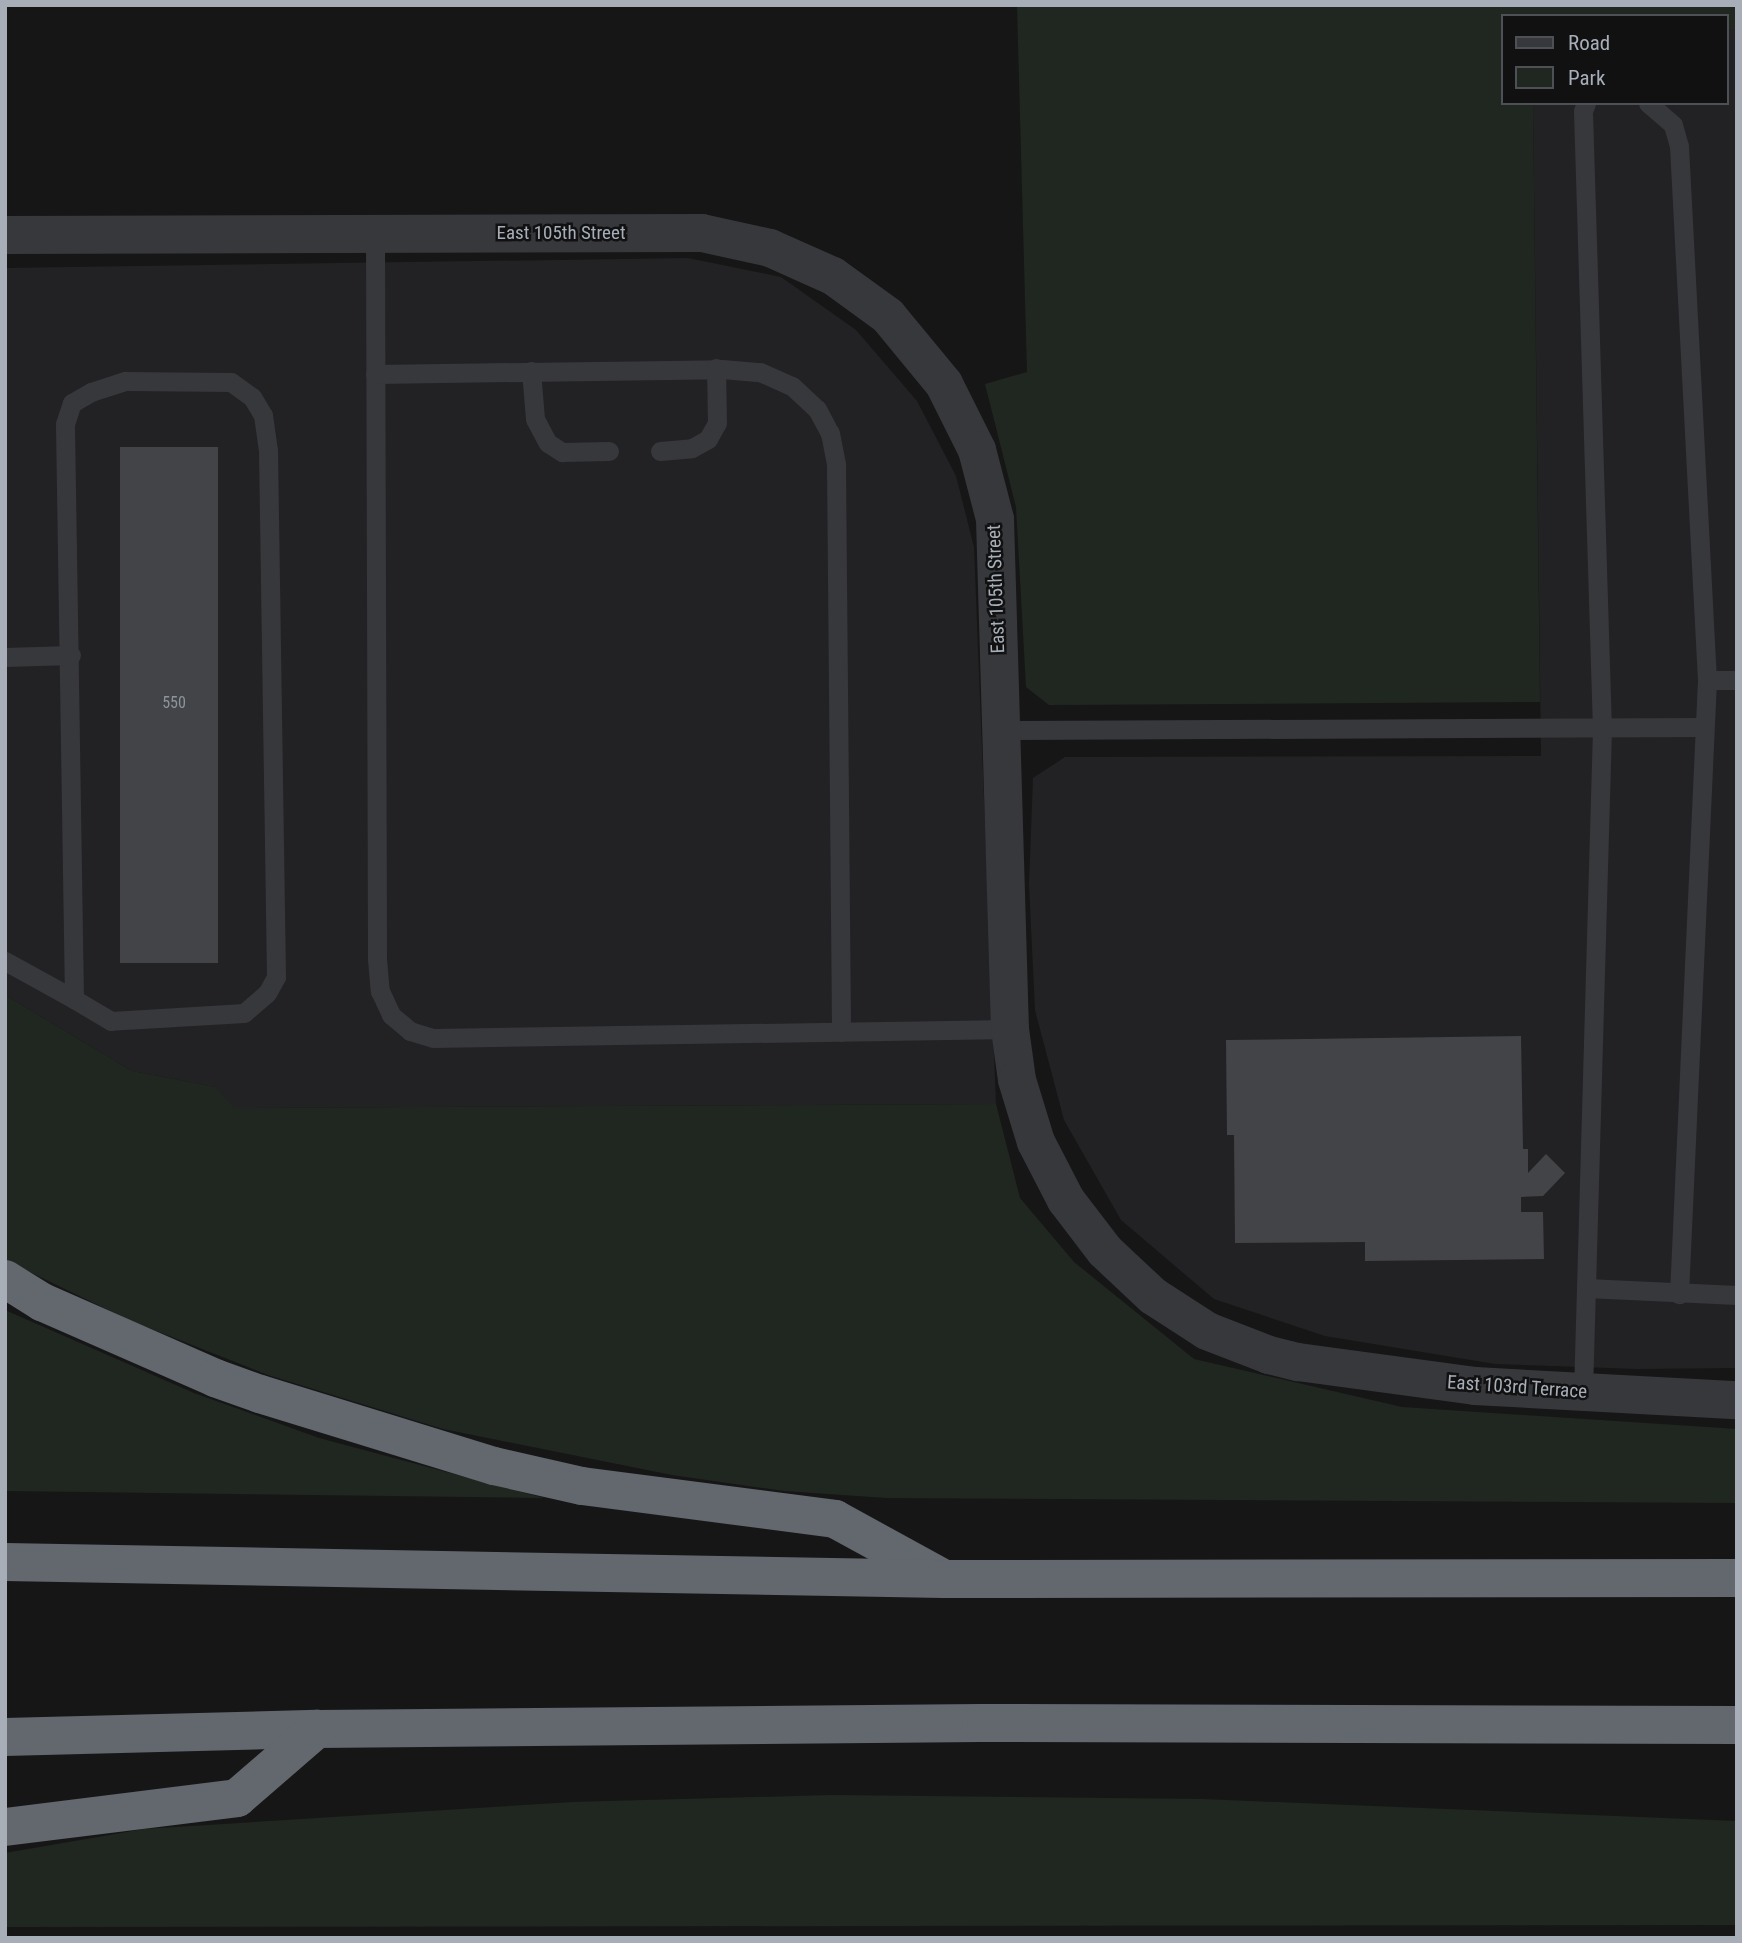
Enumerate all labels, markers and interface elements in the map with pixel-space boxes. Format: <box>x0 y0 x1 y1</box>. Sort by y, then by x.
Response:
legend <box>1500 14 1728 105</box>
text: Road <box>1568 31 1610 55</box>
text: Park <box>1568 66 1605 90</box>
street label: East 105th Street <box>496 222 626 244</box>
street label: East 105th Street <box>982 524 1010 654</box>
house number: 550 <box>162 693 186 713</box>
street label: East 103rd Terrace <box>1446 1371 1588 1403</box>

